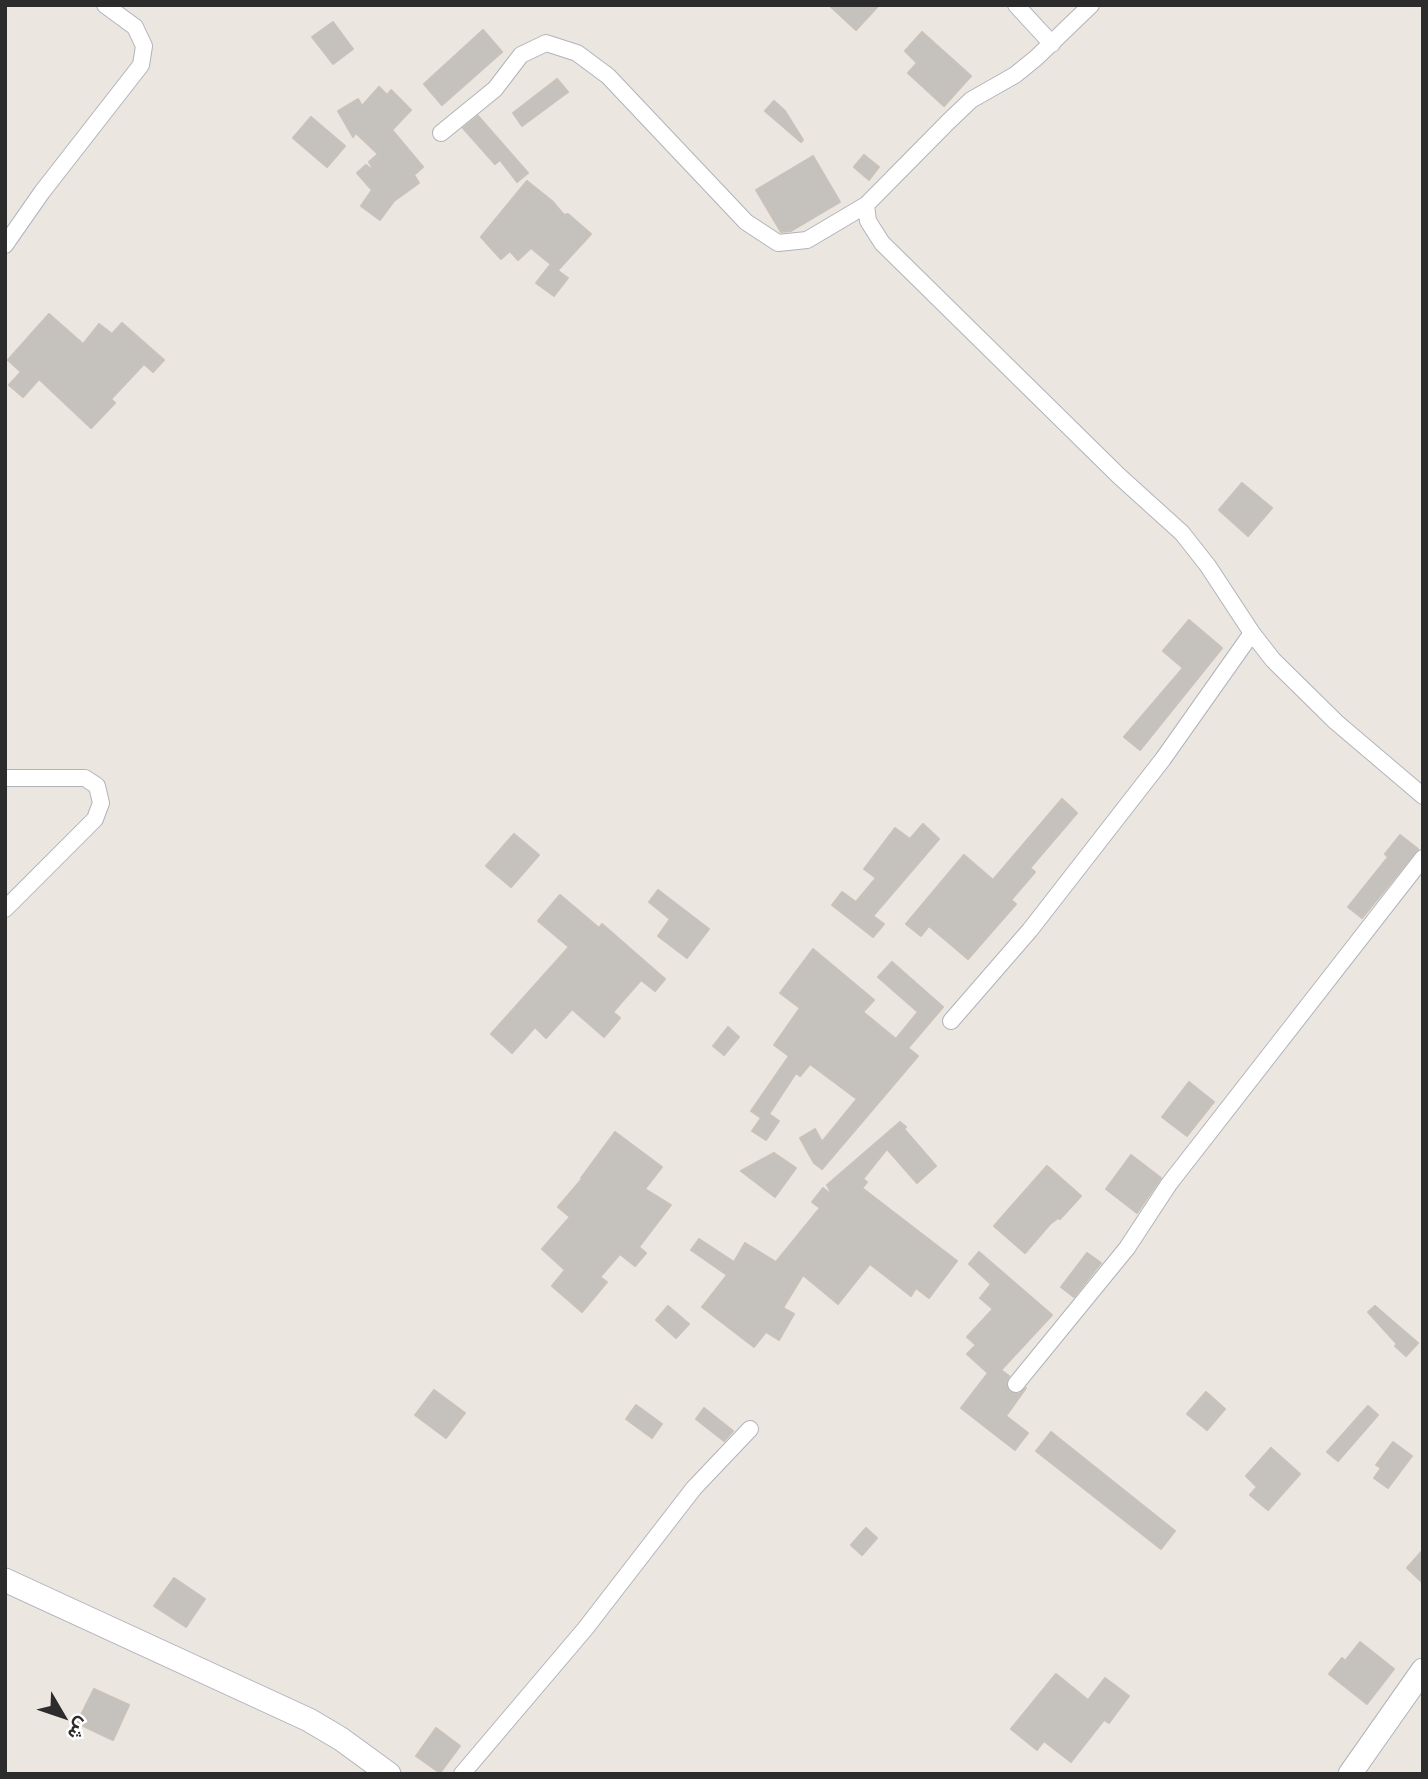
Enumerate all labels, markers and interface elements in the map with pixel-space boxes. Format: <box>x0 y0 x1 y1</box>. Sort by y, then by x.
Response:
north arrow <box>28 1681 98 1751</box>
text: ش <box>62 1712 97 1746</box>

